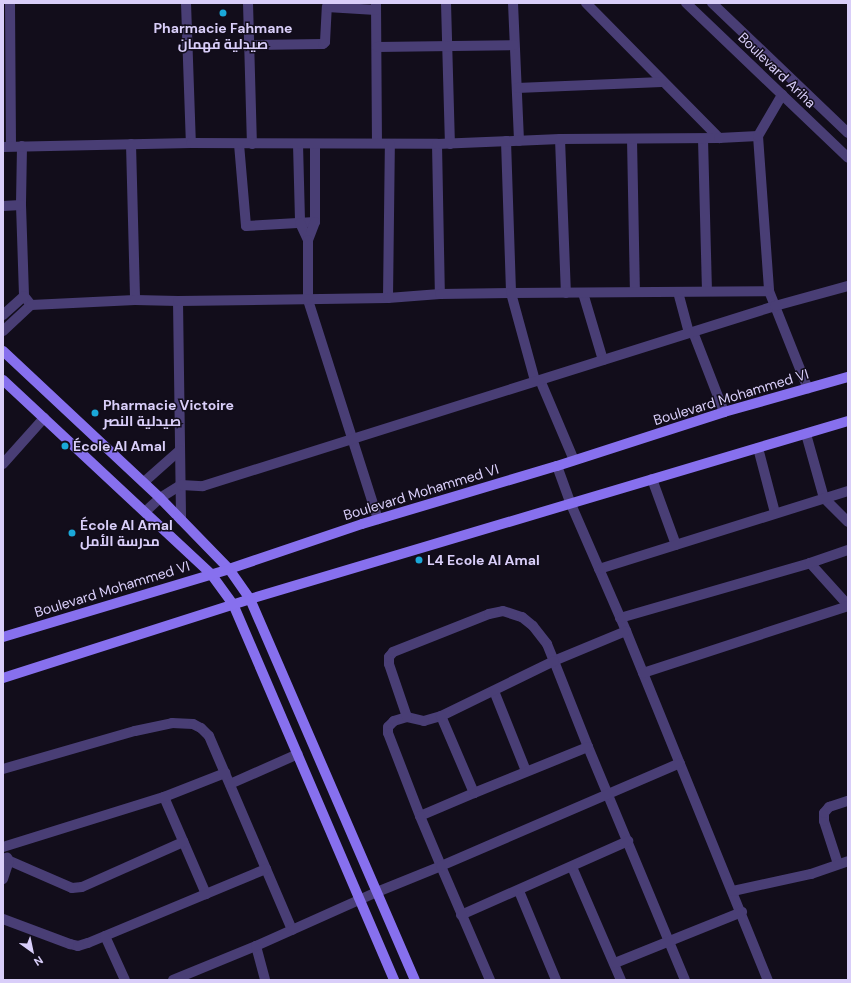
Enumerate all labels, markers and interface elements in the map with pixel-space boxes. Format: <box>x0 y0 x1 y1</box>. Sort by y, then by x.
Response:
marker: Pharmacie Fahmane صيدلية فهمان <box>218 8 228 18</box>
place label: Pharmacie Fahmane صيدلية فهمان <box>153 20 293 52</box>
street label: Boulevard Ariha <box>735 29 819 111</box>
street label: Boulevard Mohammed VI <box>651 365 811 429</box>
place label: Pharmacie Victoire صيدلية النصر <box>103 397 234 430</box>
marker: Pharmacie Victoire صيدلية النصر <box>90 408 100 418</box>
place label: École Al Amal <box>73 438 166 454</box>
marker: École Al Amal <box>60 441 70 451</box>
street label: Boulevard Mohammed VI <box>341 460 501 524</box>
place label: École Al Amal مدرسة الأمل <box>80 517 173 550</box>
marker: École Al Amal مدرسة الأمل <box>67 528 77 538</box>
place label: L4 Ecole Al Amal <box>427 552 540 568</box>
marker: L4 Ecole Al Amal <box>414 555 424 565</box>
street label: Boulevard Mohammed VI <box>32 557 192 621</box>
north arrow <box>12 931 52 971</box>
text: N <box>31 953 46 969</box>

